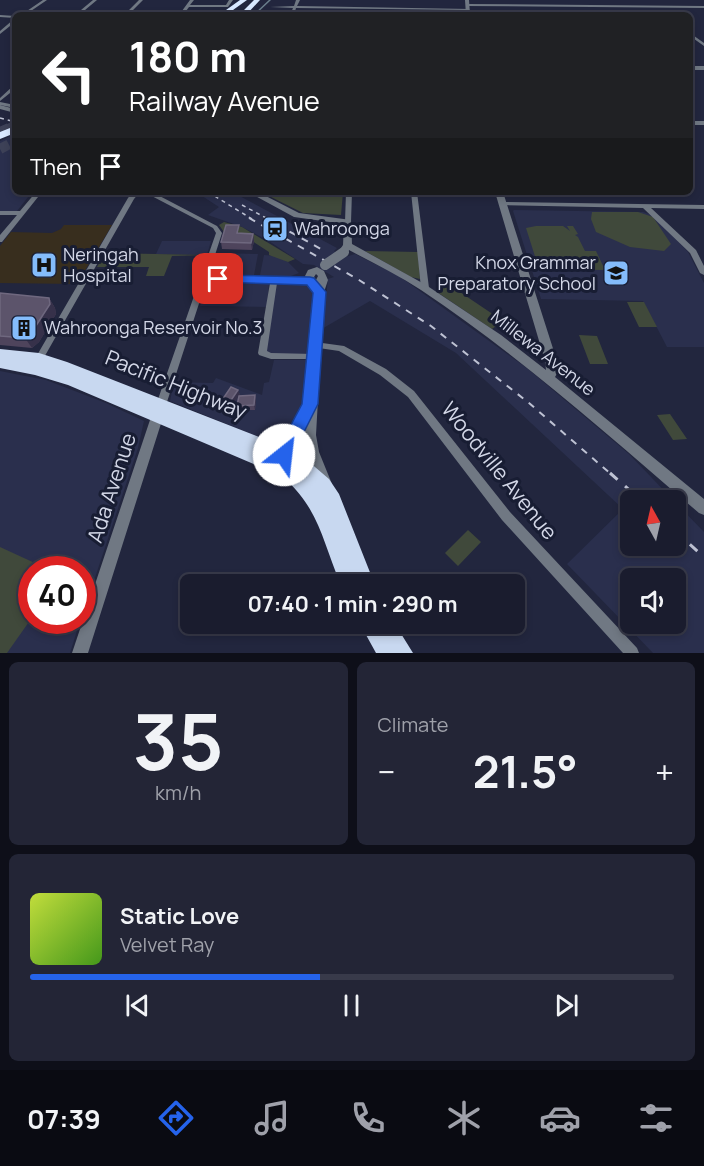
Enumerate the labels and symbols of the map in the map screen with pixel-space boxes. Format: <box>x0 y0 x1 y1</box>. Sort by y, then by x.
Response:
station icon: Wahroonga <box>260 214 290 244</box>
place label: Wahroonga <box>294 216 390 240</box>
place label: Neringah Hospital <box>63 242 139 287</box>
hospital icon: Neringah Hospital <box>29 250 59 280</box>
place label: Knox Grammar Preparatory School <box>438 250 597 295</box>
pin <box>192 253 243 304</box>
school or university icon: Knox Grammar Preparatory School <box>601 258 631 288</box>
street label: Millewa Avenue <box>486 304 601 401</box>
building icon: Wahroonga Reservoir No.3 <box>9 313 39 343</box>
place label: Wahroonga Reservoir No.3 <box>44 315 262 339</box>
street label: Pacific Highway <box>101 343 251 425</box>
street label: Woodville Avenue <box>436 396 564 545</box>
position arrow <box>252 423 316 487</box>
street label: Ada Avenue <box>80 429 142 546</box>
north arrow <box>620 490 686 556</box>
speed limit sign: 40 <box>18 556 96 634</box>

